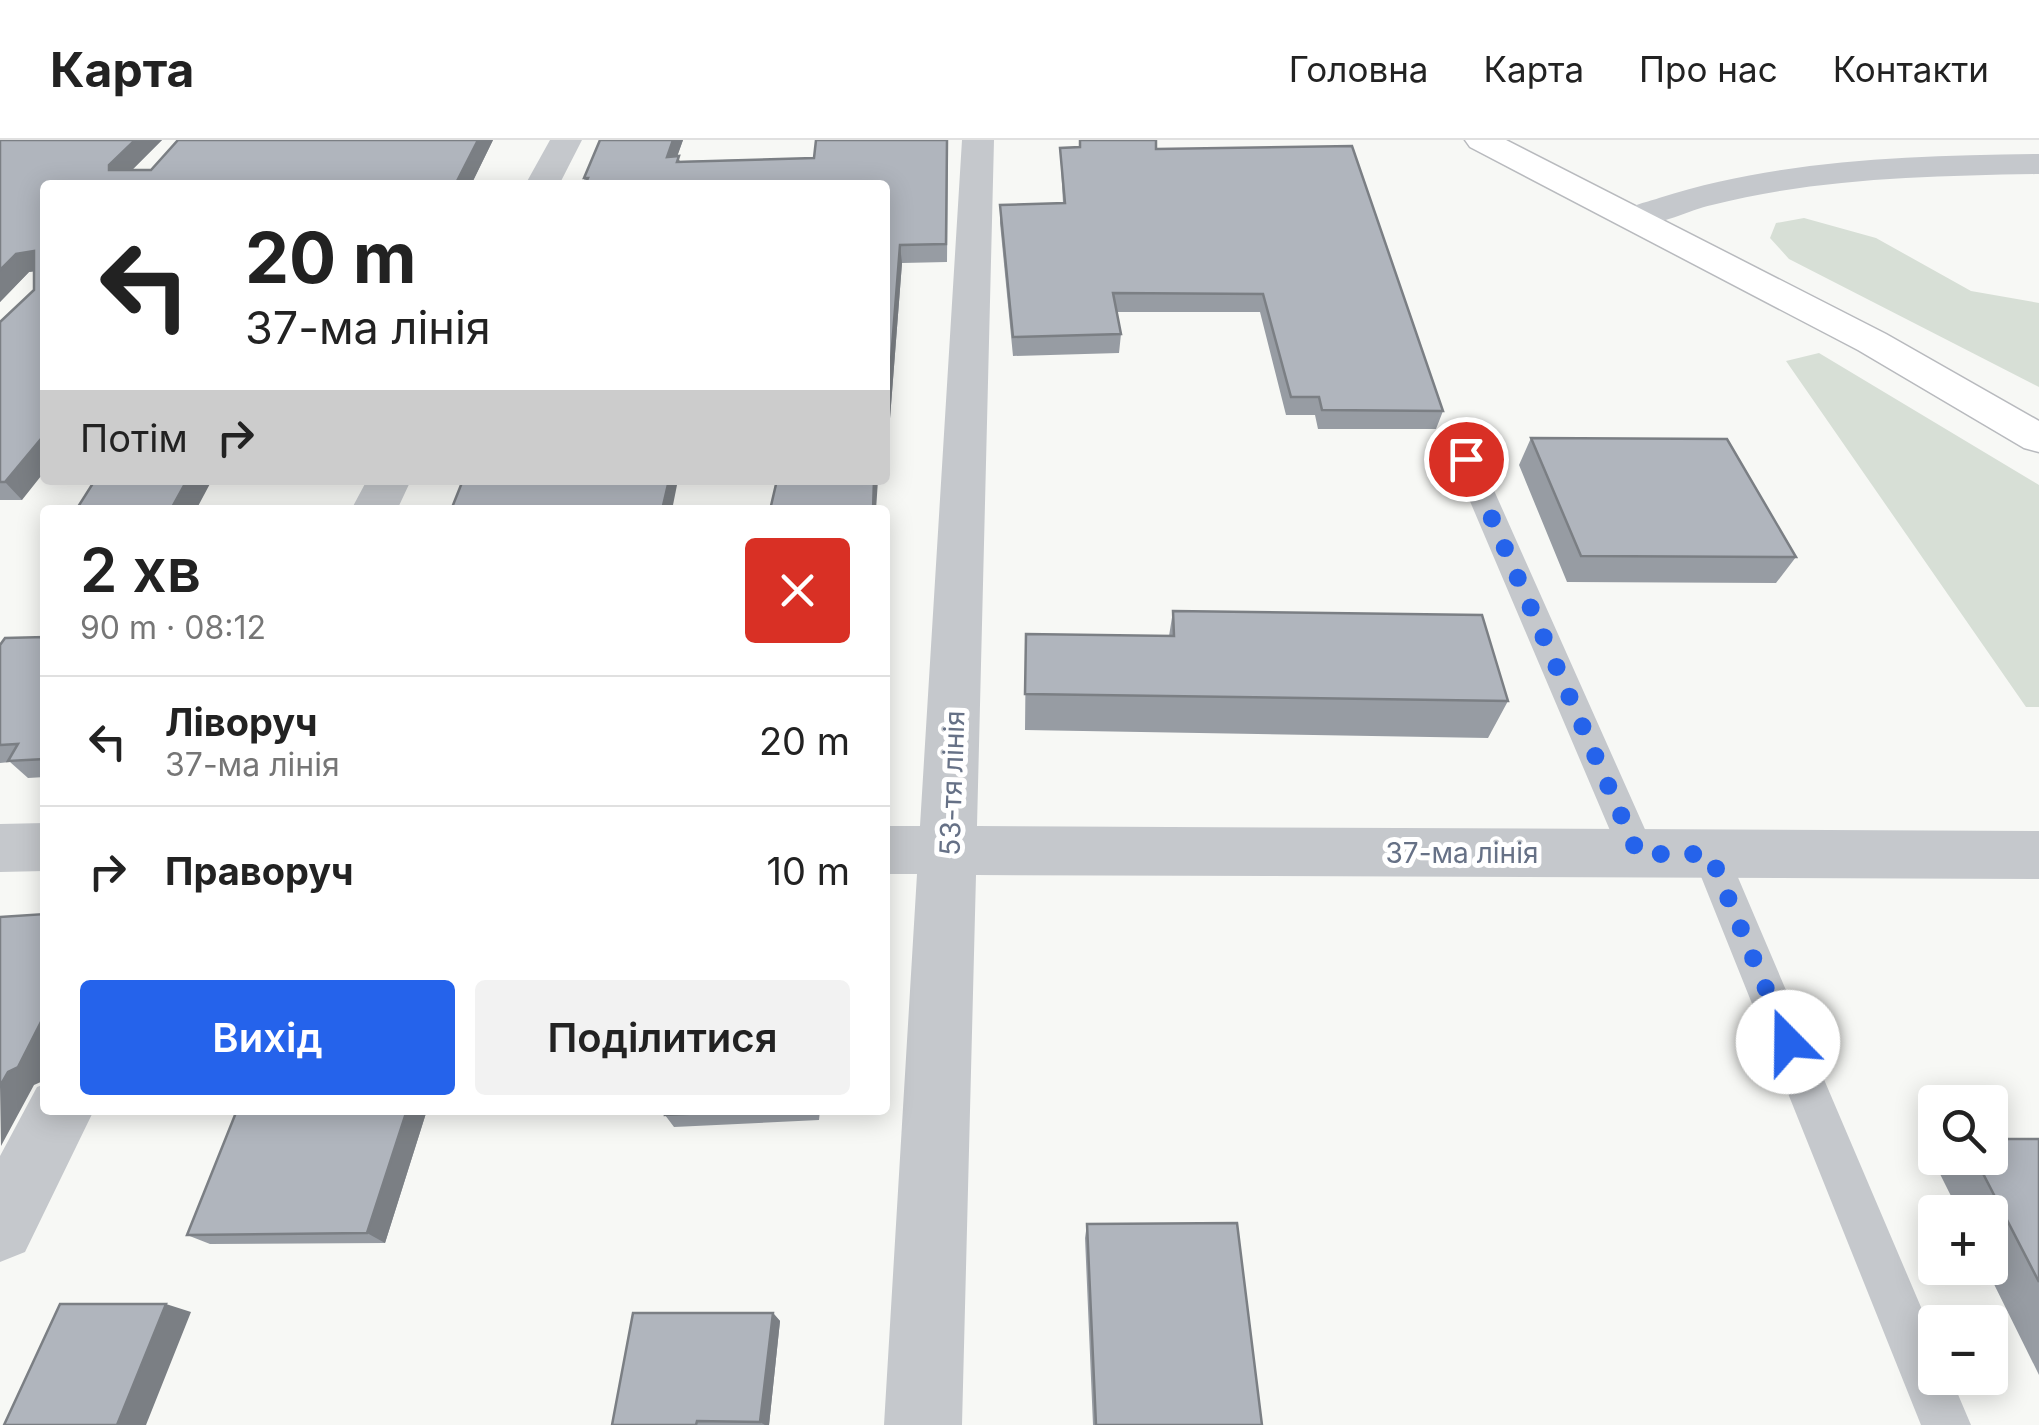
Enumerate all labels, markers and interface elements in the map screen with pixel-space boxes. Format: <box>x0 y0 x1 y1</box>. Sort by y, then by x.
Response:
text: Карта <box>50 40 194 99</box>
text: Головна <box>1289 48 1429 90</box>
text: Карта <box>1484 48 1584 90</box>
text: Про нас <box>1639 48 1778 90</box>
text: Контакти <box>1833 48 1989 90</box>
text: 20 m <box>245 215 417 300</box>
icon: left <box>80 220 210 350</box>
text: 37-ма лінія <box>245 300 491 355</box>
icon: right <box>208 410 263 465</box>
text: Потім <box>80 415 188 461</box>
pin <box>1424 417 1509 502</box>
icon: arrive <box>1439 432 1494 487</box>
text: 2 хв <box>80 534 201 606</box>
button: close <box>745 538 850 643</box>
text: 90 m · 08:12 <box>80 608 266 647</box>
text: Ліворуч <box>165 699 318 745</box>
street label: 53-тя лінія <box>932 710 972 856</box>
icon: left <box>80 714 135 769</box>
text: 20 m <box>759 718 850 764</box>
text: 37-ма лінія <box>165 745 340 784</box>
street label: 37-ма лінія <box>1386 836 1538 870</box>
icon: right <box>80 844 135 899</box>
text: Праворуч <box>165 848 354 894</box>
text: 10 m <box>767 848 850 894</box>
button: Вихід <box>80 980 455 1095</box>
button: Поділитися <box>475 980 850 1095</box>
position arrow <box>1736 990 1840 1094</box>
map controls <box>1918 1085 2008 1395</box>
button: search <box>1918 1085 2008 1175</box>
button: + <box>1918 1195 2008 1285</box>
button: − <box>1918 1305 2008 1395</box>

